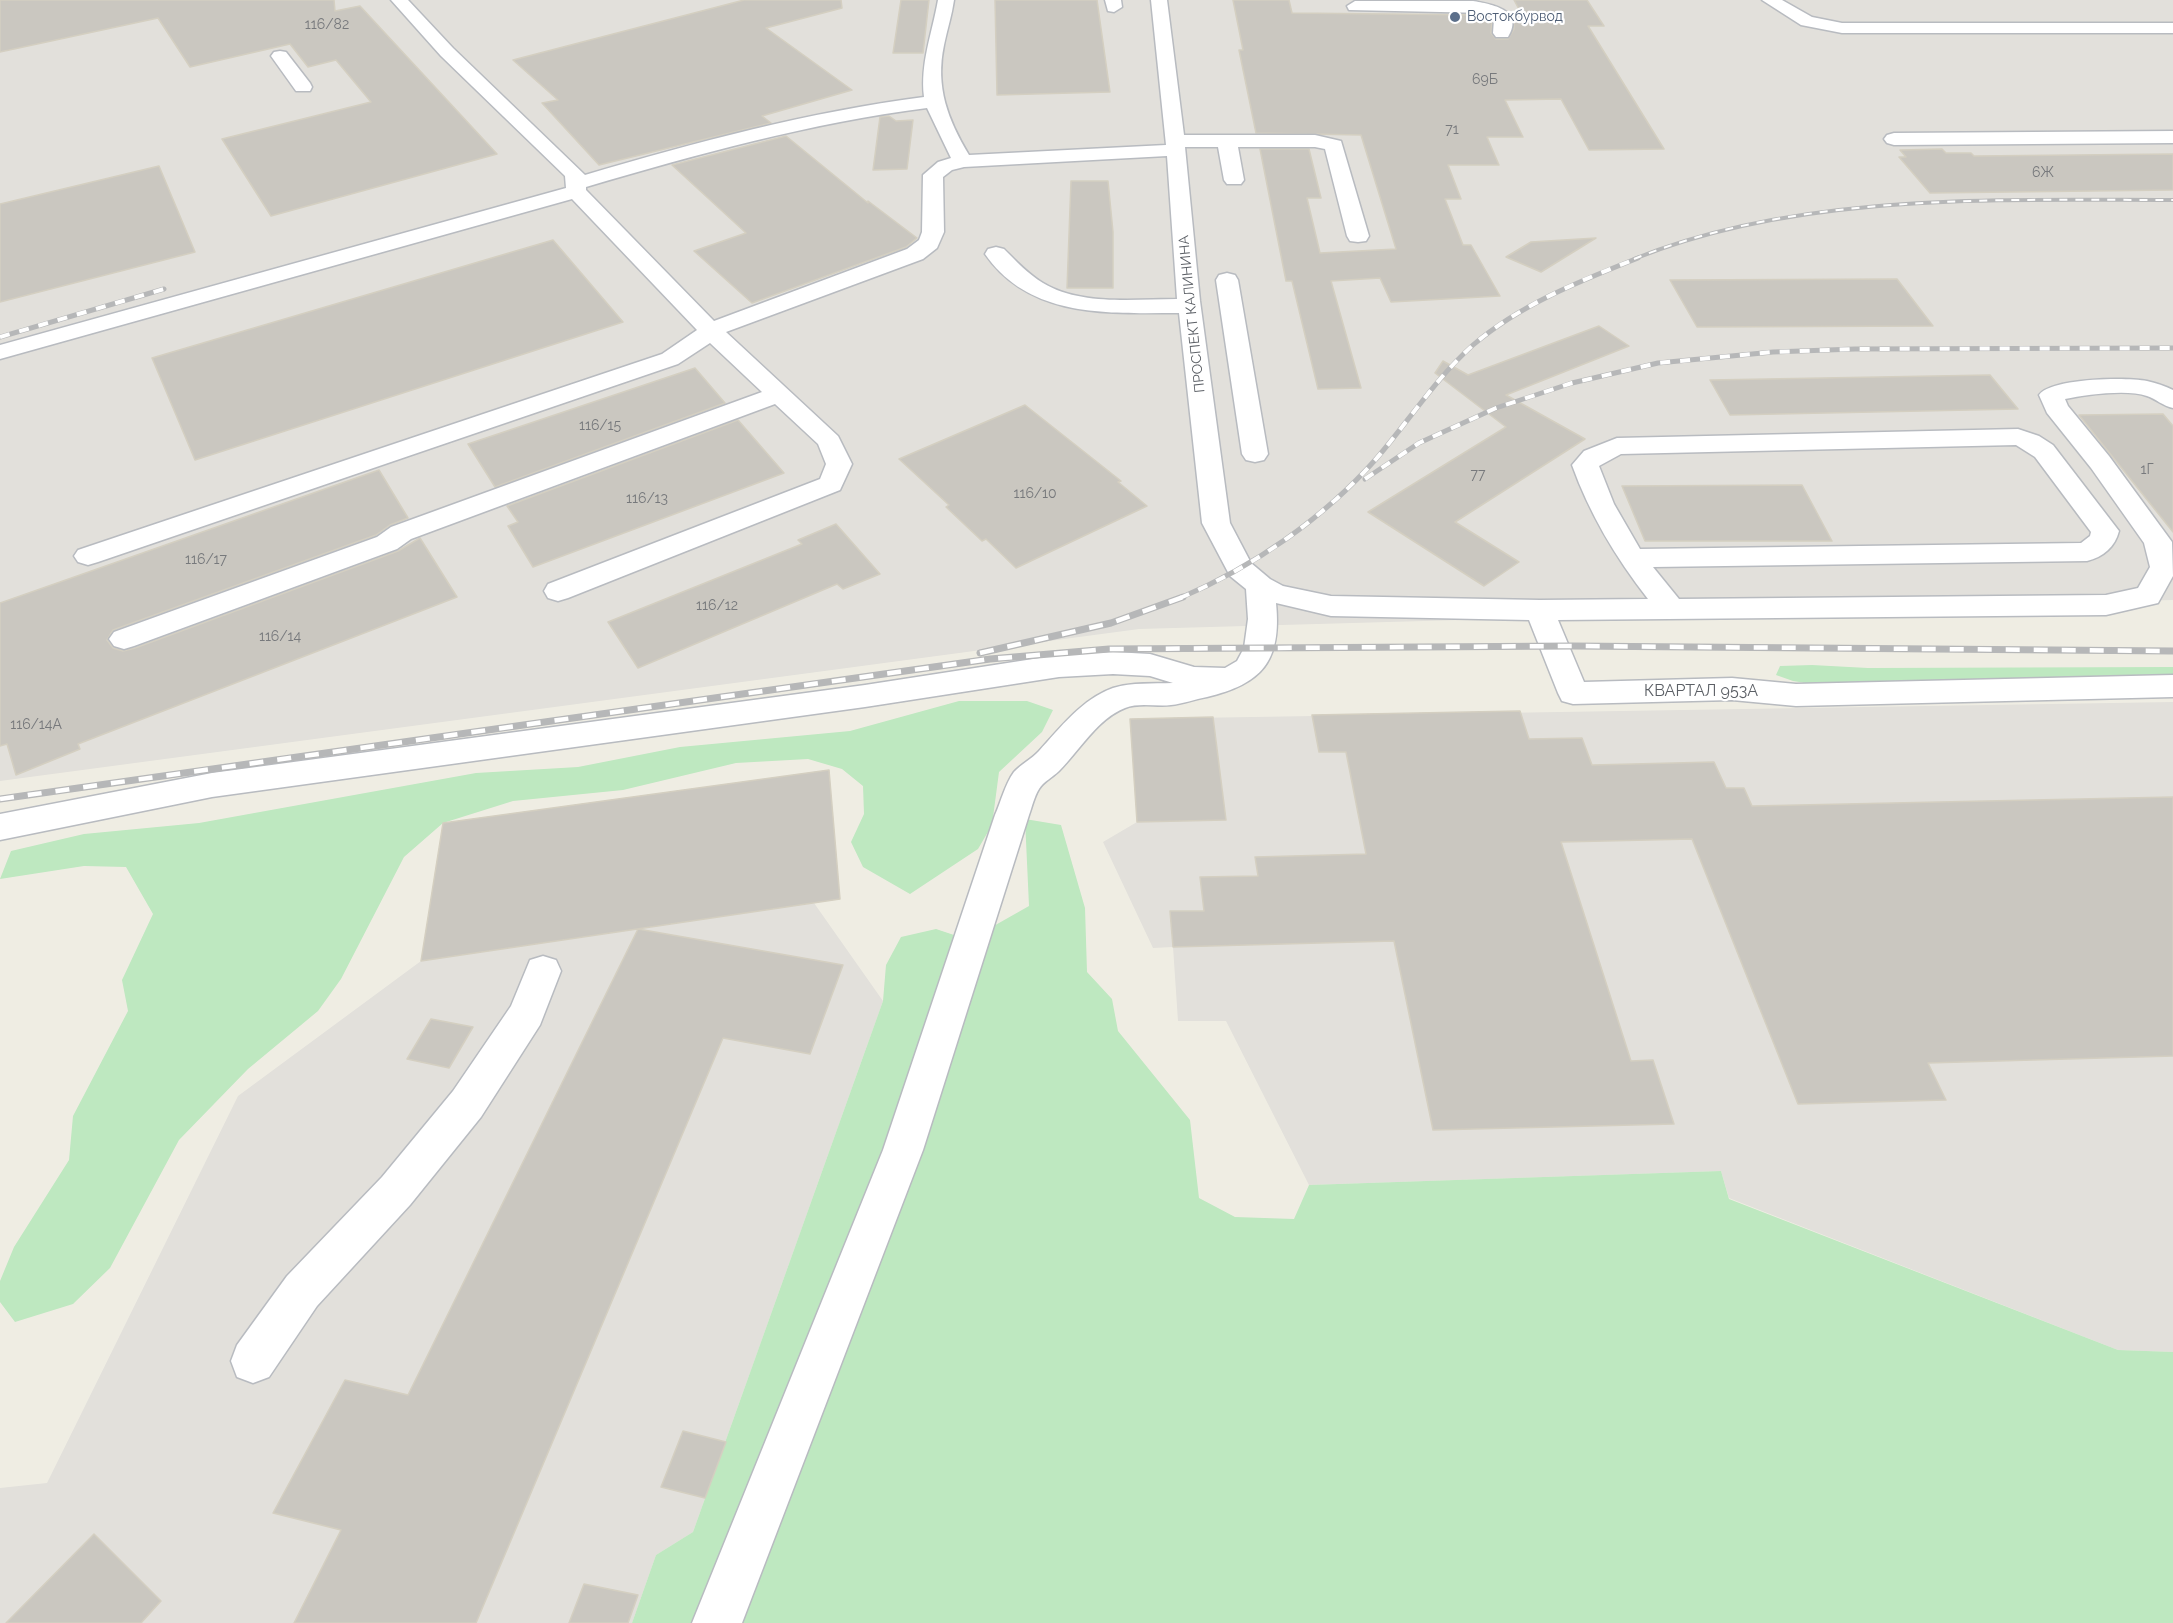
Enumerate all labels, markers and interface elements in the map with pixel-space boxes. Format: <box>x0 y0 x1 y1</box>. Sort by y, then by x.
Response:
place label: Востокбурвод <box>1467 9 1563 25</box>
marker: Востокбурвод <box>1448 10 1462 24</box>
house number: 116/82 <box>305 17 349 33</box>
house number: 69Б <box>1472 72 1498 88</box>
house number: 71 <box>1445 122 1459 138</box>
house number: 6Ж <box>2032 165 2054 181</box>
street label: ПРОСПЕКТ КАЛИНИНА <box>1175 234 1209 394</box>
house number: 116/15 <box>579 418 621 434</box>
house number: 1Г <box>2140 462 2154 478</box>
house number: 77 <box>1471 467 1485 483</box>
house number: 116/10 <box>1013 486 1057 502</box>
house number: 116/13 <box>626 491 668 507</box>
house number: 116/17 <box>185 552 227 568</box>
house number: 116/12 <box>696 598 738 614</box>
house number: 116/14 <box>259 629 301 645</box>
street label: КВАРТАЛ 953А <box>1644 681 1758 701</box>
house number: 116/14А <box>10 717 62 733</box>

